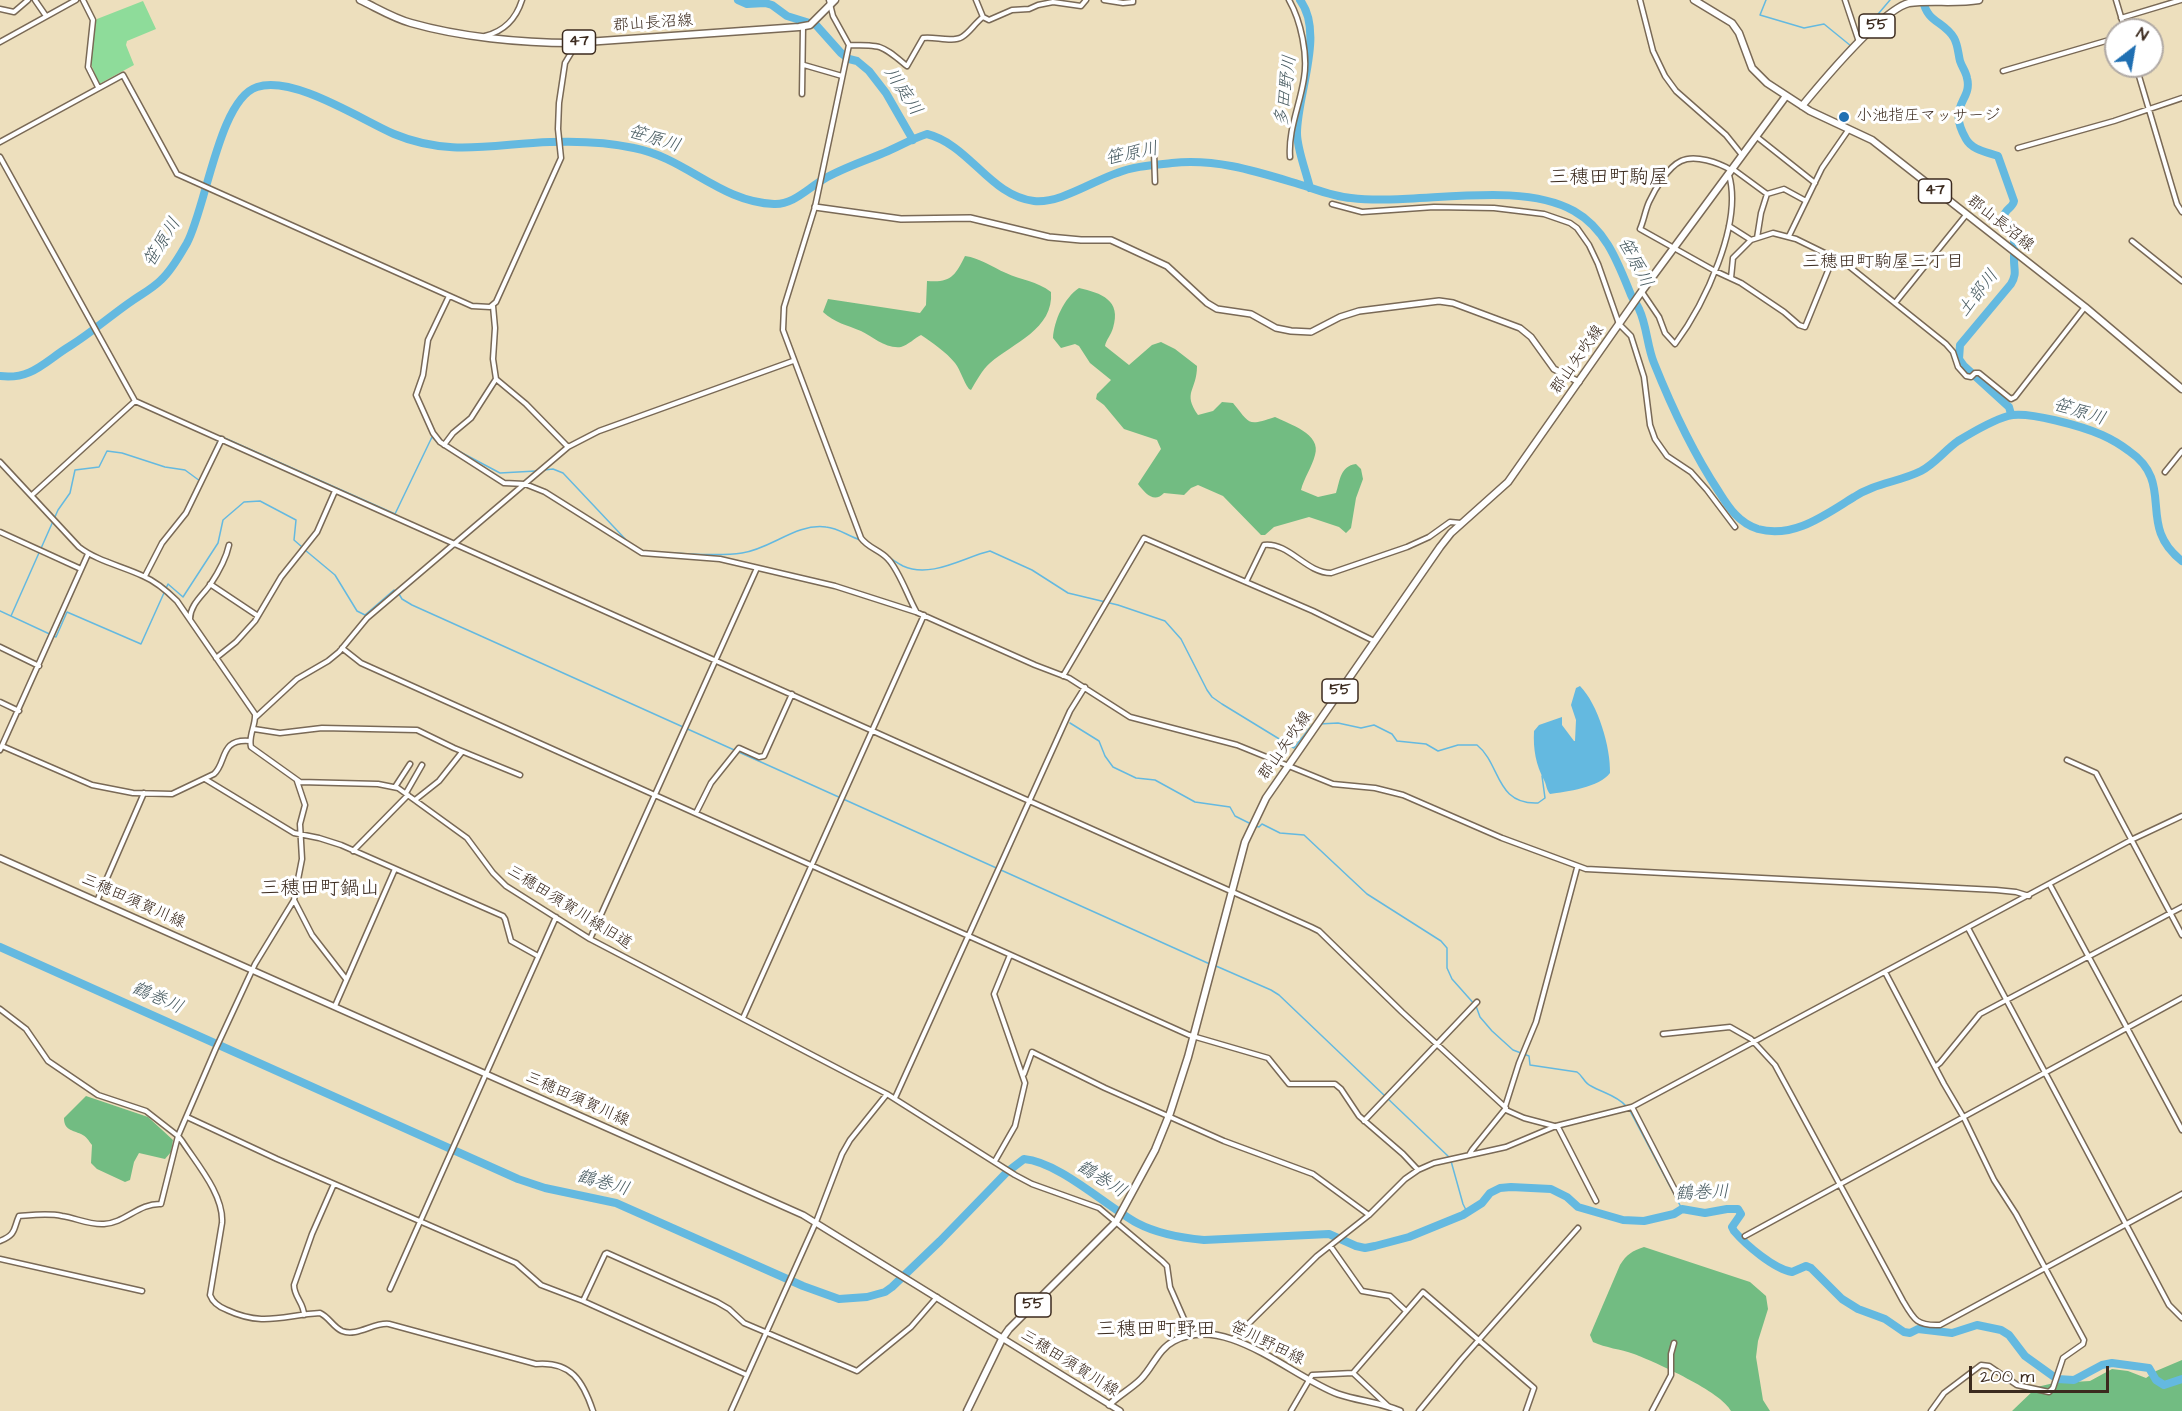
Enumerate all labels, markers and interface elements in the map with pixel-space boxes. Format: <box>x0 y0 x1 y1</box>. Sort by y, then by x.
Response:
street label: 郡山長沼線 <box>612 12 694 36</box>
road number: 55 <box>1859 14 1895 38</box>
north arrow <box>2104 18 2164 78</box>
text: N <box>2132 22 2152 46</box>
road number: 47 <box>562 30 596 54</box>
water label: 多田野川 <box>1272 54 1302 128</box>
water label: 川庭川 <box>878 63 926 121</box>
place label: 小池指圧マッサージ <box>1856 107 2000 127</box>
marker: 小池指圧マッサージ <box>1837 110 1851 124</box>
water label: 笹原川 <box>625 122 683 158</box>
water label: 笹原川 <box>1103 139 1161 171</box>
district label: 三穂田町駒屋 <box>1549 167 1669 191</box>
road number: 47 <box>1918 179 1952 203</box>
street label: 郡山長沼線 <box>1963 192 2037 256</box>
water label: 笹原川 <box>140 214 186 272</box>
water label: 笹原川 <box>1612 234 1656 292</box>
district label: 三穂田町駒屋三丁目 <box>1802 252 1964 274</box>
water label: 土部川 <box>1954 266 2004 322</box>
street label: 郡山矢吹線 <box>1547 322 1609 398</box>
water label: 笹原川 <box>2050 395 2108 431</box>
road number: 55 <box>1322 679 1358 703</box>
street label: 郡山矢吹線 <box>1255 708 1317 784</box>
street label: 三穂田須賀川線旧道 <box>503 862 635 954</box>
street label: 三穂田須賀川線 <box>78 870 188 934</box>
district label: 三穂田町鍋山 <box>260 878 380 902</box>
water label: 鶴巻川 <box>128 978 186 1020</box>
street label: 三穂田須賀川線 <box>522 1068 632 1132</box>
water label: 鶴巻川 <box>1072 1157 1130 1203</box>
water label: 鶴巻川 <box>574 1166 632 1202</box>
water label: 鶴巻川 <box>1675 1182 1729 1206</box>
road number: 55 <box>1015 1293 1051 1317</box>
street label: 笹川野田線 <box>1227 1318 1307 1370</box>
district label: 三穂田町野田 <box>1096 1319 1216 1343</box>
street label: 三穂田須賀川線 <box>1016 1326 1122 1402</box>
scale bar <box>1972 1354 2112 1392</box>
text: 200 m <box>1980 1364 2034 1389</box>

